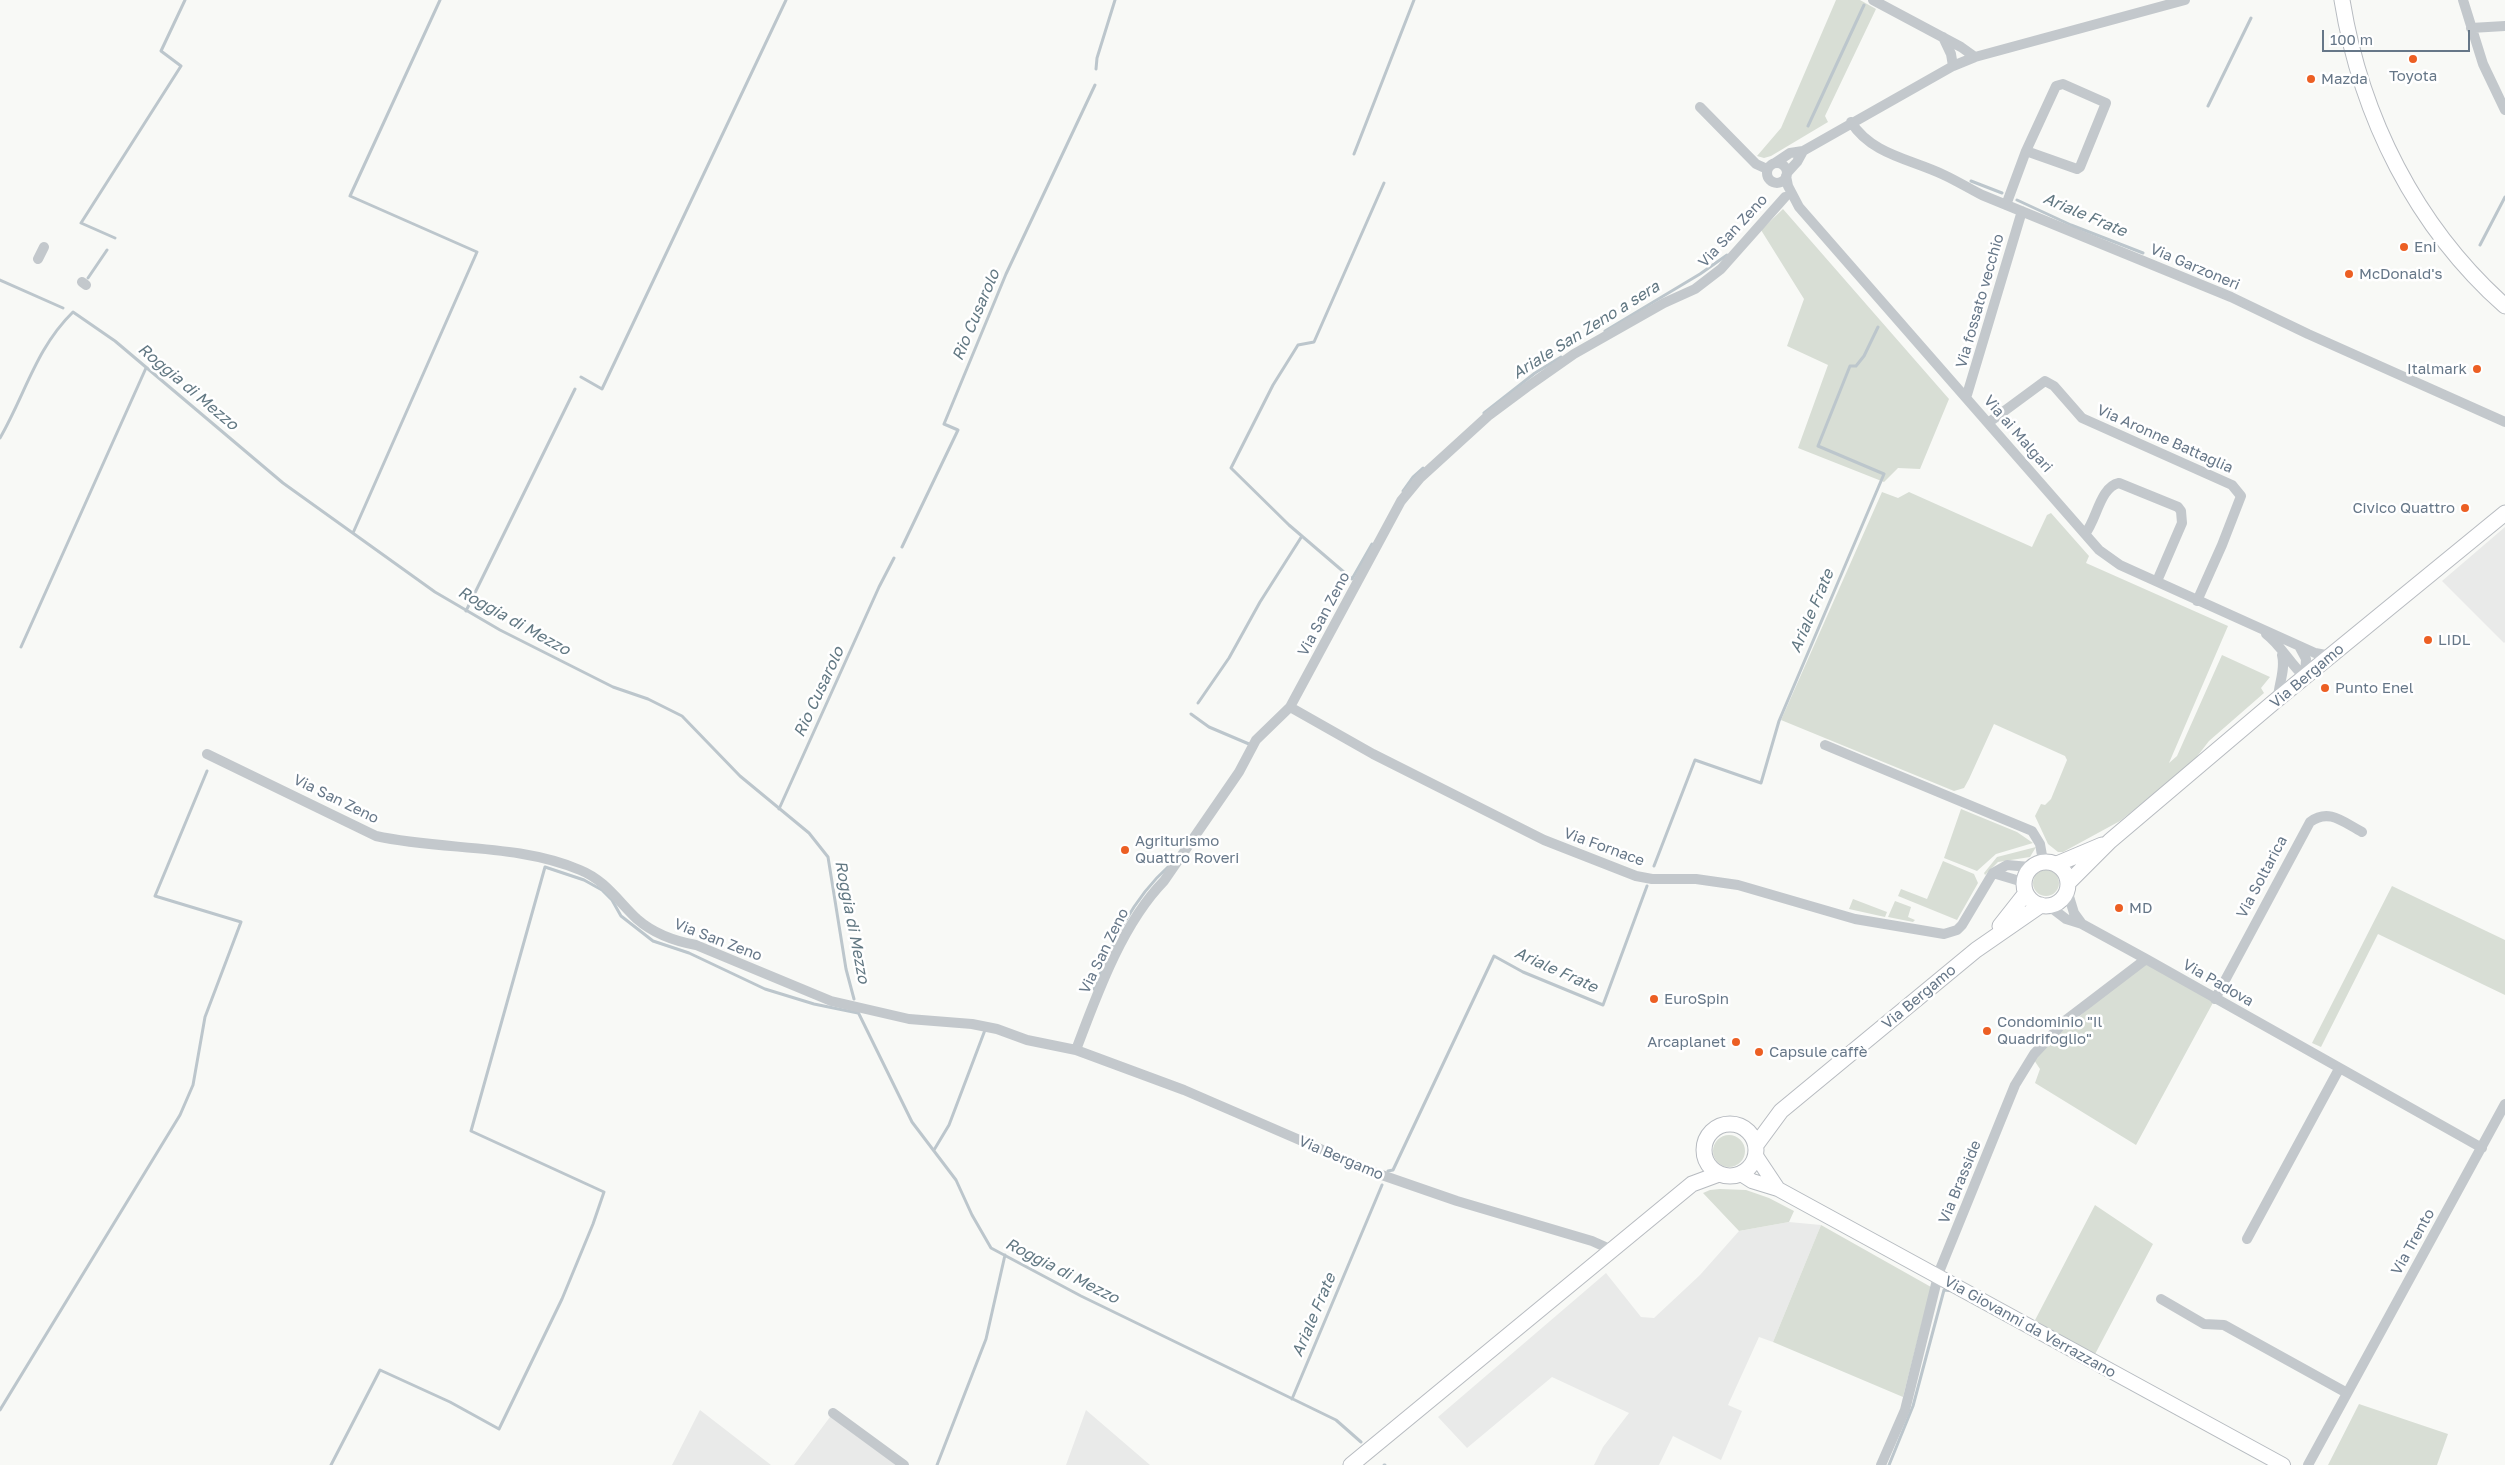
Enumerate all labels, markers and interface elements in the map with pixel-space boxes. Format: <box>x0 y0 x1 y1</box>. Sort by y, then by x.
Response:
scale bar <box>2325 20 2472 52</box>
text: 100 m <box>2330 30 2373 48</box>
marker: Toyota <box>2407 53 2419 65</box>
place label: Toyota <box>2389 67 2437 85</box>
place label: Mazda <box>2321 70 2368 88</box>
marker: Mazda <box>2305 73 2317 85</box>
water label: Ariale Frate <box>2040 189 2130 241</box>
street label: Via San Zeno <box>1695 191 1771 271</box>
street label: Via fossato vecchio <box>1952 232 2008 370</box>
place label: Eni <box>2414 238 2436 256</box>
street label: Via Garzoneri <box>2147 240 2243 294</box>
marker: Eni <box>2398 241 2410 253</box>
place label: McDonald's <box>2359 265 2442 283</box>
water label: Rio Cusarolo <box>948 267 1004 363</box>
marker: McDonald's <box>2343 268 2355 280</box>
water label: Ariale San Zeno a sera <box>1509 277 1663 383</box>
water label: Roggia di Mezzo <box>134 340 242 434</box>
place label: Italmark <box>2407 360 2467 378</box>
marker: Italmark <box>2471 363 2483 375</box>
street label: Via ai Malgari <box>1980 392 2056 476</box>
street label: Via Aronne Battaglia <box>2094 401 2236 477</box>
place label: Civico Quattro <box>2352 499 2455 517</box>
marker: Civico Quattro <box>2459 502 2471 514</box>
water label: Ariale Frate <box>1786 566 1838 656</box>
street label: Via San Zeno <box>1294 569 1354 659</box>
water label: Roggia di Mezzo <box>455 582 573 660</box>
place label: LIDL <box>2438 631 2470 649</box>
marker: LIDL <box>2422 634 2434 646</box>
street label: Via Bergamo <box>2266 640 2348 712</box>
water label: Rio Cusarolo <box>790 644 848 740</box>
place label: Punto Enel <box>2335 679 2414 697</box>
marker: Punto Enel <box>2319 682 2331 694</box>
street label: Via San Zeno <box>290 771 382 827</box>
street label: Via Fornace <box>1561 824 1647 870</box>
place label: Agriturismo Quattro Roveri <box>1135 832 1239 867</box>
street label: Via Soltarica <box>2233 833 2291 921</box>
marker: Agriturismo Quattro Roveri <box>1119 844 1131 856</box>
water label: Roggia di Mezzo <box>831 859 873 985</box>
place label: MD <box>2129 899 2152 917</box>
marker: MD <box>2113 902 2125 914</box>
street label: Via San Zeno <box>1076 905 1132 997</box>
street label: Via San Zeno <box>671 915 765 965</box>
water label: Ariale Frate <box>1512 943 1600 997</box>
street label: Via Padova <box>2179 956 2257 1010</box>
street label: Via Bergamo <box>1878 961 1960 1033</box>
place label: EuroSpin <box>1664 990 1729 1008</box>
marker: EuroSpin <box>1648 993 1660 1005</box>
place label: Condominio "Il Quadrifoglio" <box>1997 1013 2102 1048</box>
marker: Condominio "Il Quadrifoglio" <box>1981 1025 1993 1037</box>
place label: Arcaplanet <box>1647 1033 1726 1051</box>
marker: Arcaplanet <box>1730 1036 1742 1048</box>
place label: Capsule caffè <box>1769 1043 1867 1061</box>
marker: Capsule caffè <box>1753 1046 1765 1058</box>
street label: Via Bergamo <box>1296 1132 1386 1184</box>
street label: Via Brasside <box>1935 1138 1985 1226</box>
street label: Via Trento <box>2388 1206 2438 1278</box>
water label: Roggia di Mezzo <box>1002 1234 1122 1308</box>
water label: Ariale Frate <box>1288 1270 1340 1360</box>
street label: Via Giovanni da Verrazzano <box>1941 1272 2119 1382</box>

